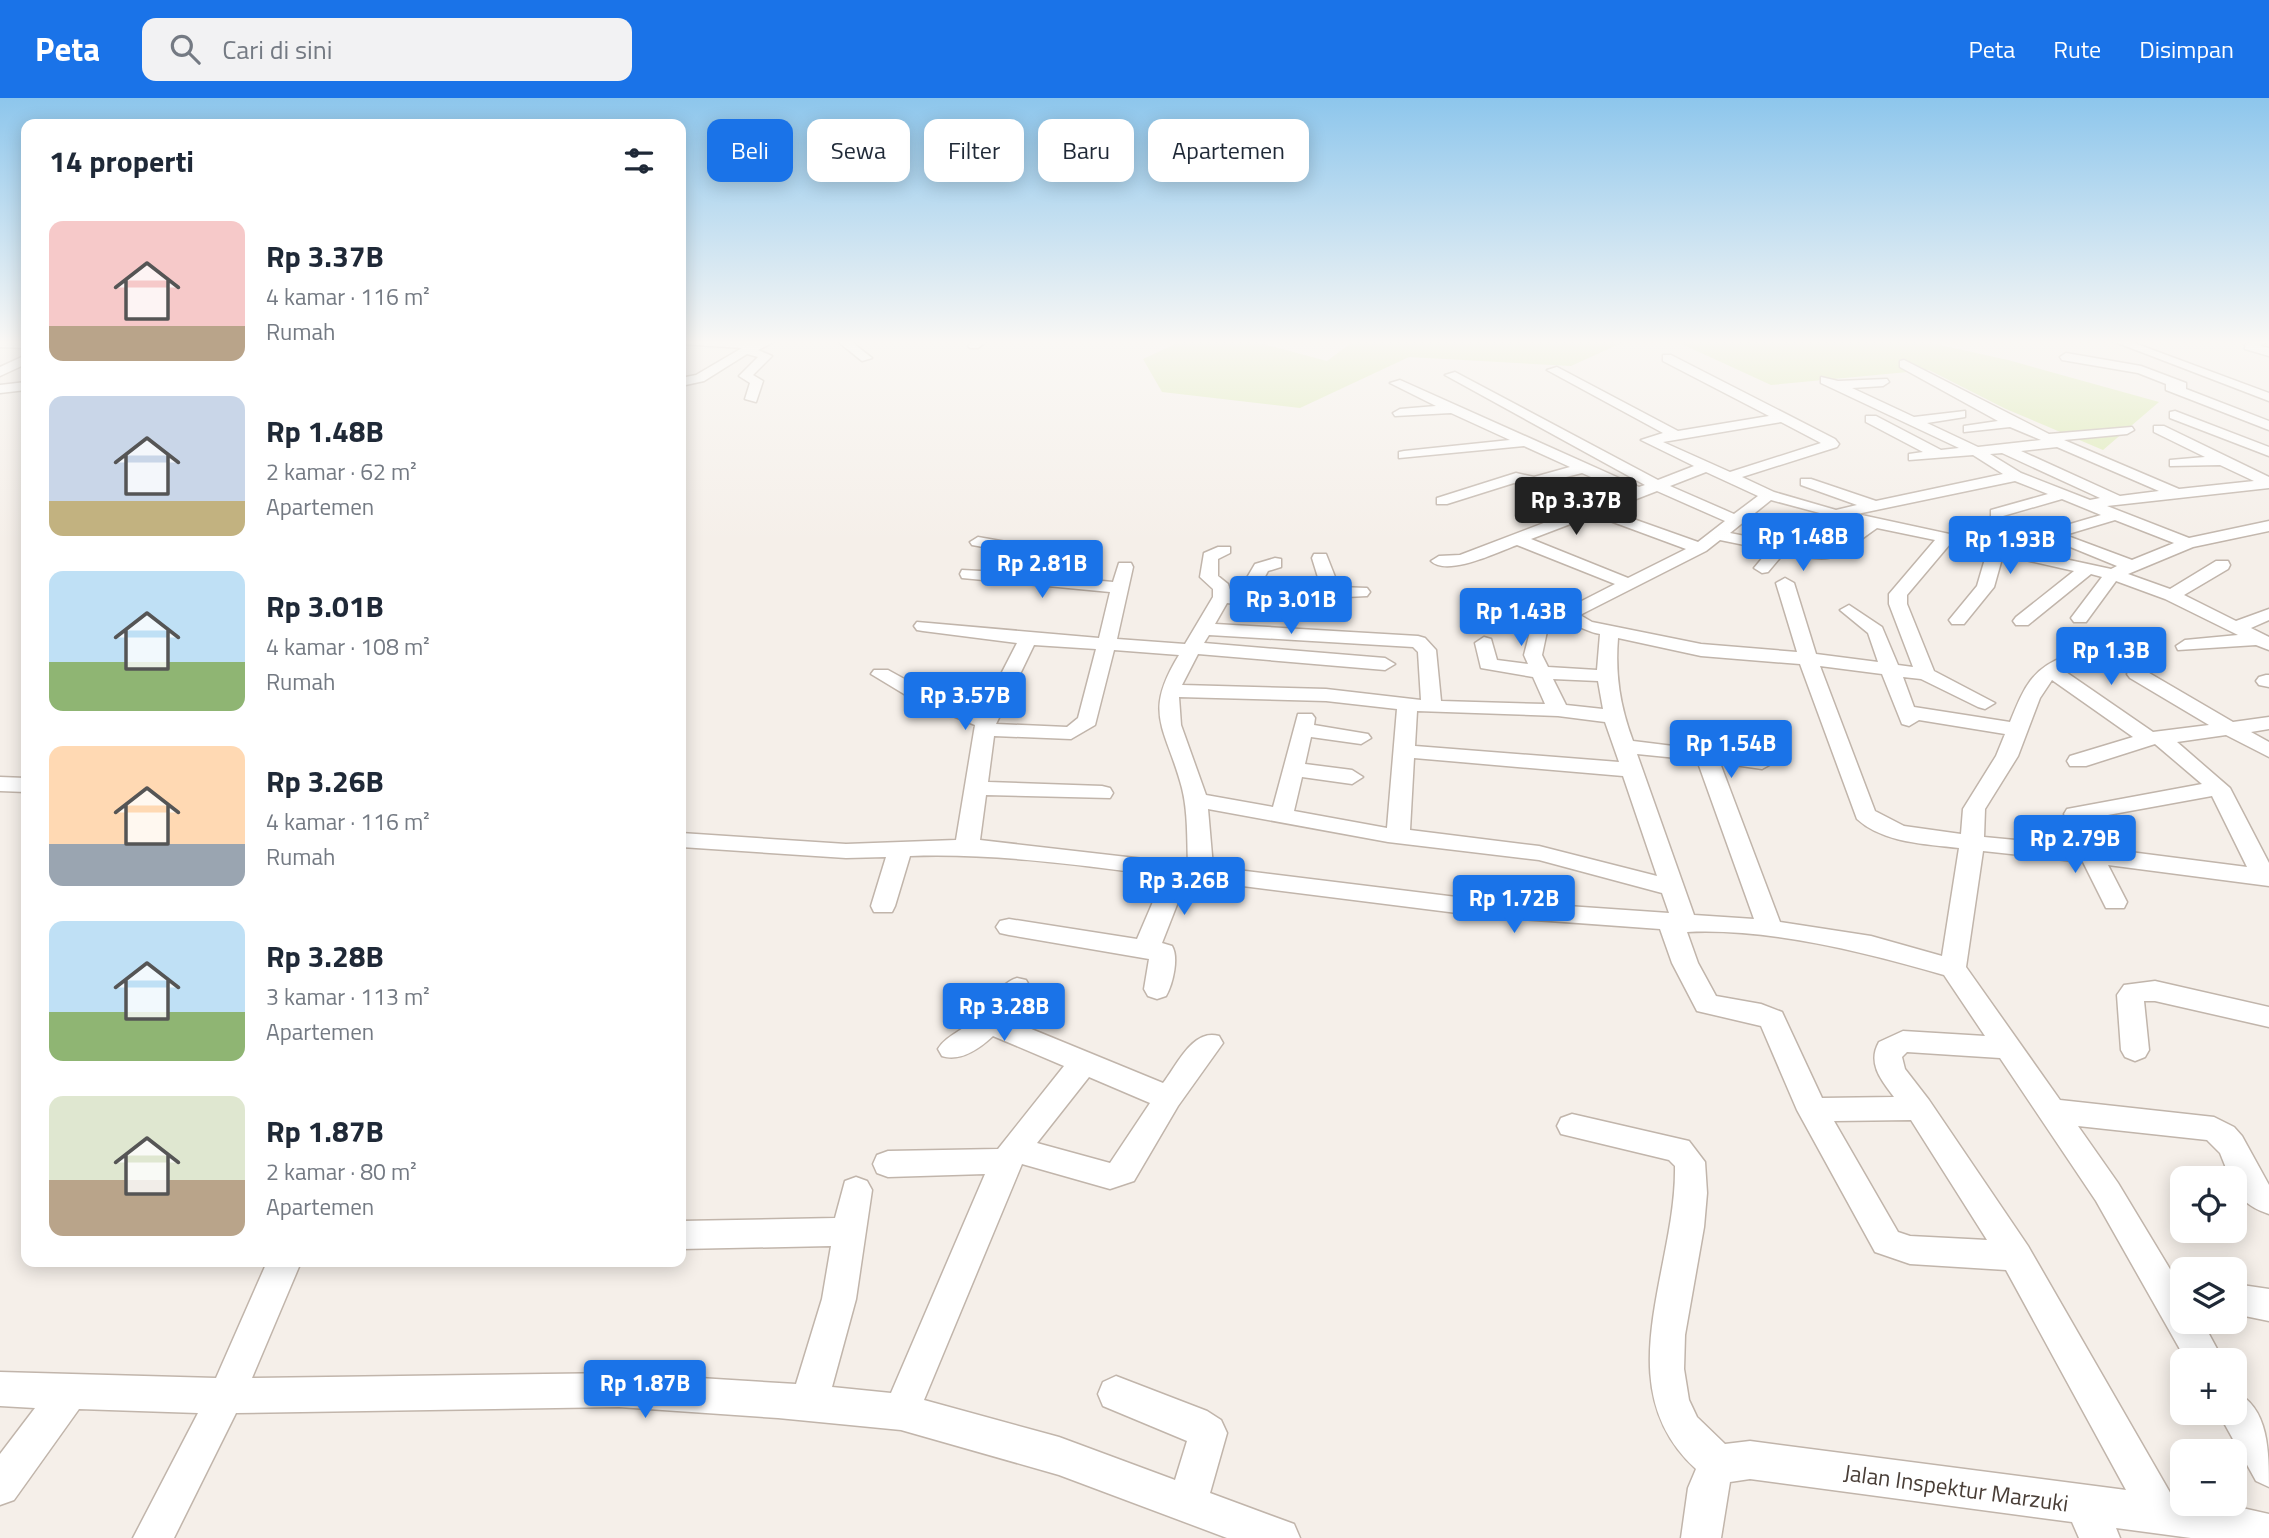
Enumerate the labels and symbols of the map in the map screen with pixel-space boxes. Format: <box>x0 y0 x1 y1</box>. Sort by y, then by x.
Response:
pin: Rp 3.37B <box>1504 478 1648 537</box>
pin: Rp 1.48B <box>1731 514 1875 573</box>
pin: Rp 1.93B <box>1938 517 2082 576</box>
pin: Rp 2.81B <box>970 540 1114 600</box>
pin: Rp 3.01B <box>1219 576 1363 636</box>
pin: Rp 1.43B <box>1449 588 1593 648</box>
pin: Rp 1.3B <box>2046 628 2176 687</box>
pin: Rp 3.57B <box>893 672 1037 732</box>
pin: Rp 1.54B <box>1659 720 1803 780</box>
pin: Rp 2.79B <box>2003 816 2147 875</box>
pin: Rp 3.26B <box>1112 858 1256 917</box>
pin: Rp 1.72B <box>1442 876 1586 935</box>
pin: Rp 3.28B <box>932 984 1076 1043</box>
pin: Rp 1.87B <box>573 1360 717 1420</box>
street label: Jalan Inspektur Marzuki <box>1841 1454 2071 1521</box>

